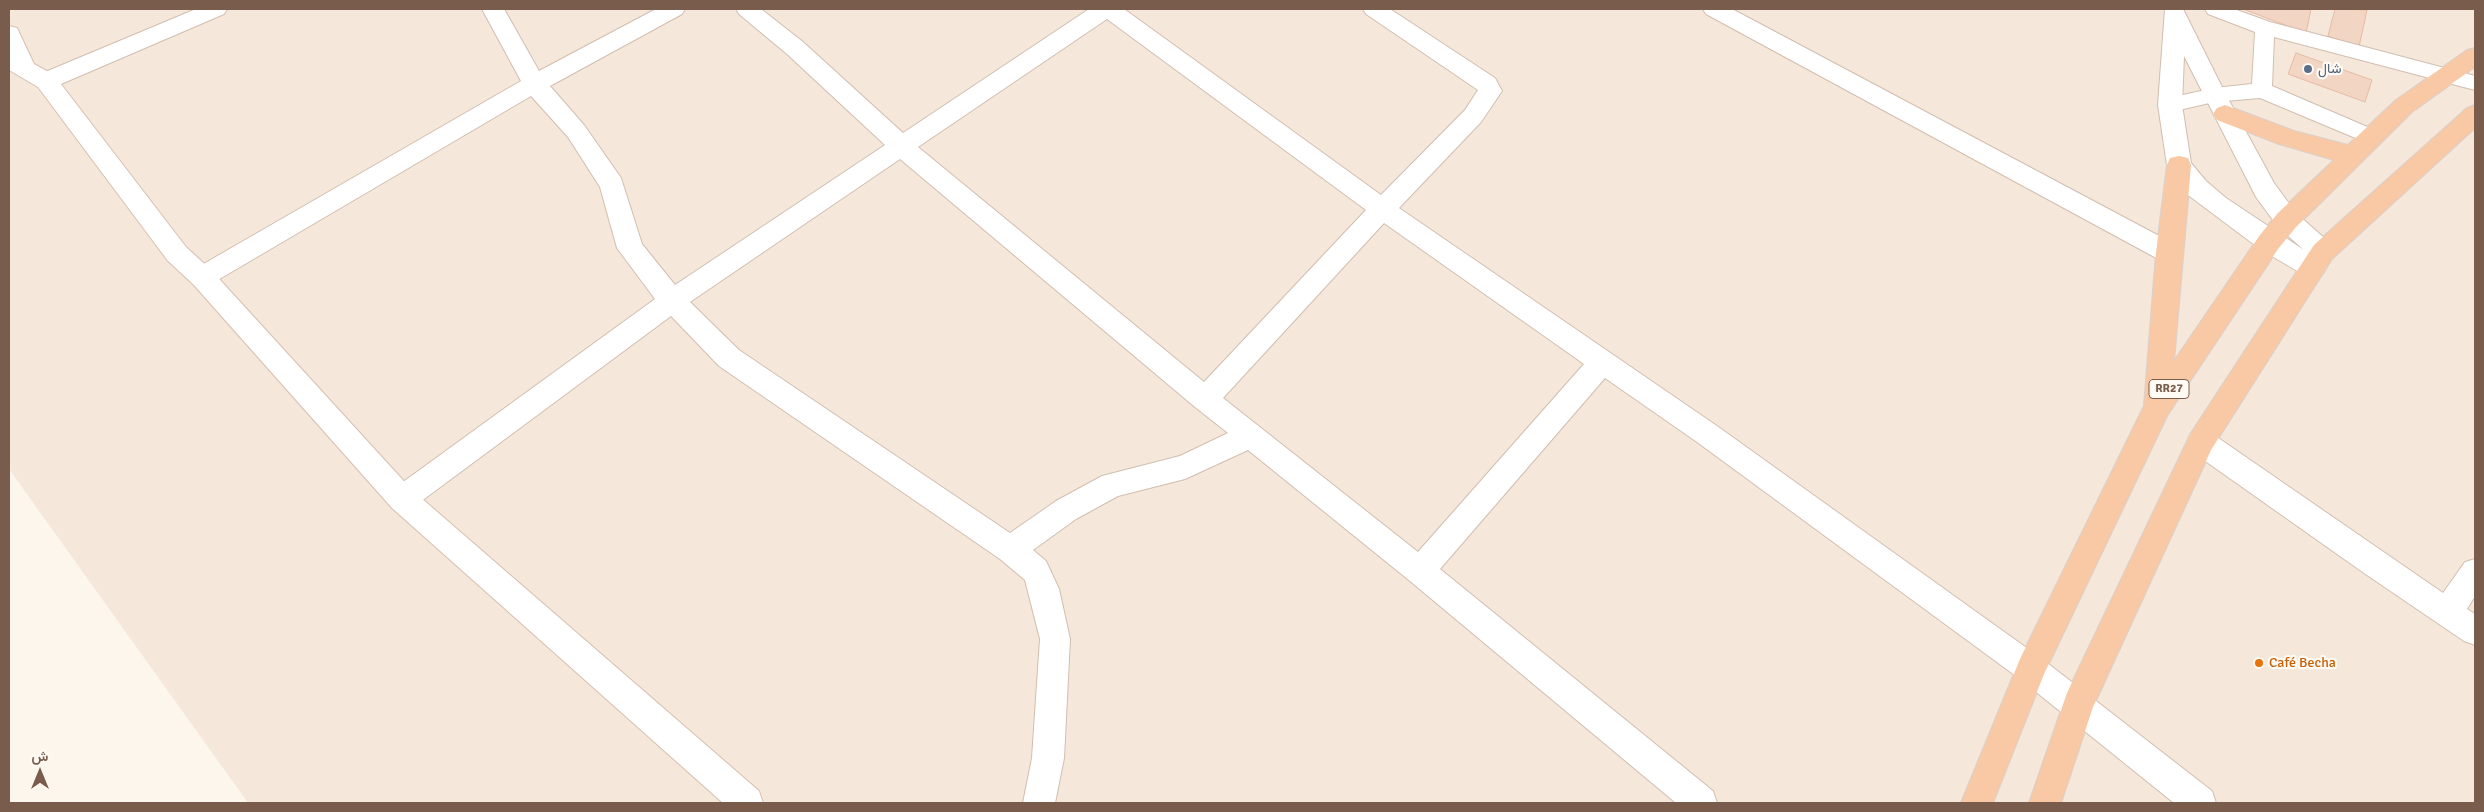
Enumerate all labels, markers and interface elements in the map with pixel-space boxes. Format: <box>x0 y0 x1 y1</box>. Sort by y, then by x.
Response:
place label: شال <box>2318 61 2342 77</box>
marker: شال <box>2302 63 2314 75</box>
road number: RR27 <box>2149 379 2189 398</box>
place label: Café Becha <box>2269 655 2336 671</box>
marker: Café Becha <box>2253 657 2265 669</box>
north arrow <box>15 747 65 797</box>
text: ش <box>32 748 48 765</box>

